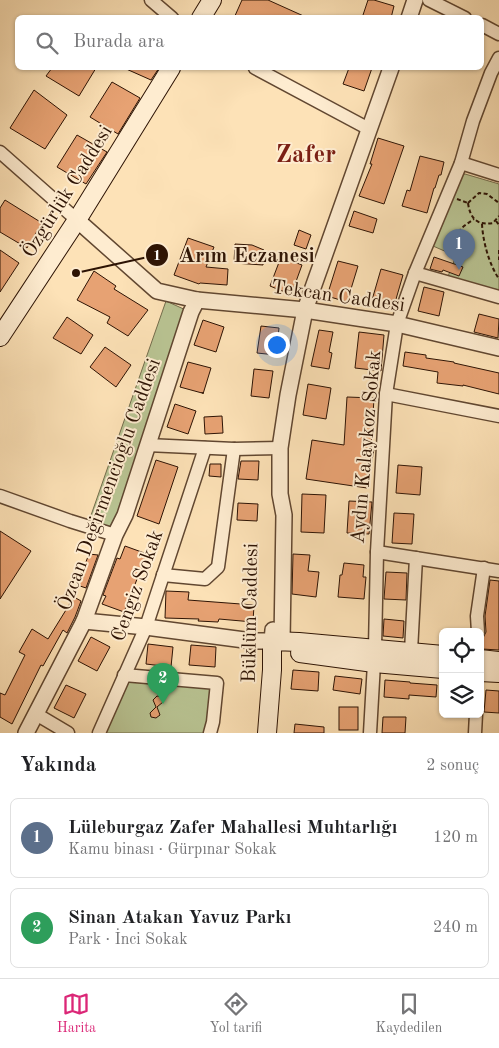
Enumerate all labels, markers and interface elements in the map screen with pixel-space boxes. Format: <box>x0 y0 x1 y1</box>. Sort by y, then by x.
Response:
search box <box>15 15 484 70</box>
icon: search <box>33 29 61 57</box>
text: Burada ara <box>73 33 165 52</box>
street label: Özgürlük Caddesi <box>17 121 117 262</box>
district label: Zafer <box>276 143 336 168</box>
pin: 1 <box>443 229 475 270</box>
callout: Arım Eczanesi <box>144 237 325 273</box>
text: Arım Eczanesi <box>179 246 315 267</box>
text: 1 <box>153 249 161 264</box>
street label: Tekcan Caddesi <box>270 278 406 316</box>
your location <box>264 332 290 358</box>
street label: Aydın Kalaykoz Sokak <box>349 349 385 545</box>
street label: Özcan Değirmencioğlu Caddesi <box>52 355 165 614</box>
street label: Cengiz Sokak <box>109 528 167 644</box>
street label: Büklüm Caddesi <box>240 543 262 683</box>
map controls <box>439 628 484 718</box>
button: locate <box>439 628 484 673</box>
pin: 2 <box>147 663 179 704</box>
button: layers <box>439 673 484 718</box>
text: Yakında <box>20 755 96 776</box>
text: 2 sonuç <box>426 758 479 774</box>
text: Lüleburgaz Zafer Mahallesi Muhtarlığı <box>68 819 397 838</box>
text: 1 <box>32 830 42 846</box>
text: 120 m <box>433 830 478 846</box>
text: Kamu binası · Gürpınar Sokak <box>68 842 277 858</box>
text: Sinan Atakan Yavuz Parkı <box>68 909 291 928</box>
text: 2 <box>32 920 42 936</box>
text: 240 m <box>433 920 478 936</box>
text: Park · İnci Sokak <box>68 932 188 948</box>
tab: Harita <box>57 990 96 1037</box>
tab: Yol tarifi <box>210 990 262 1037</box>
tab: Kaydedilen <box>376 990 442 1037</box>

